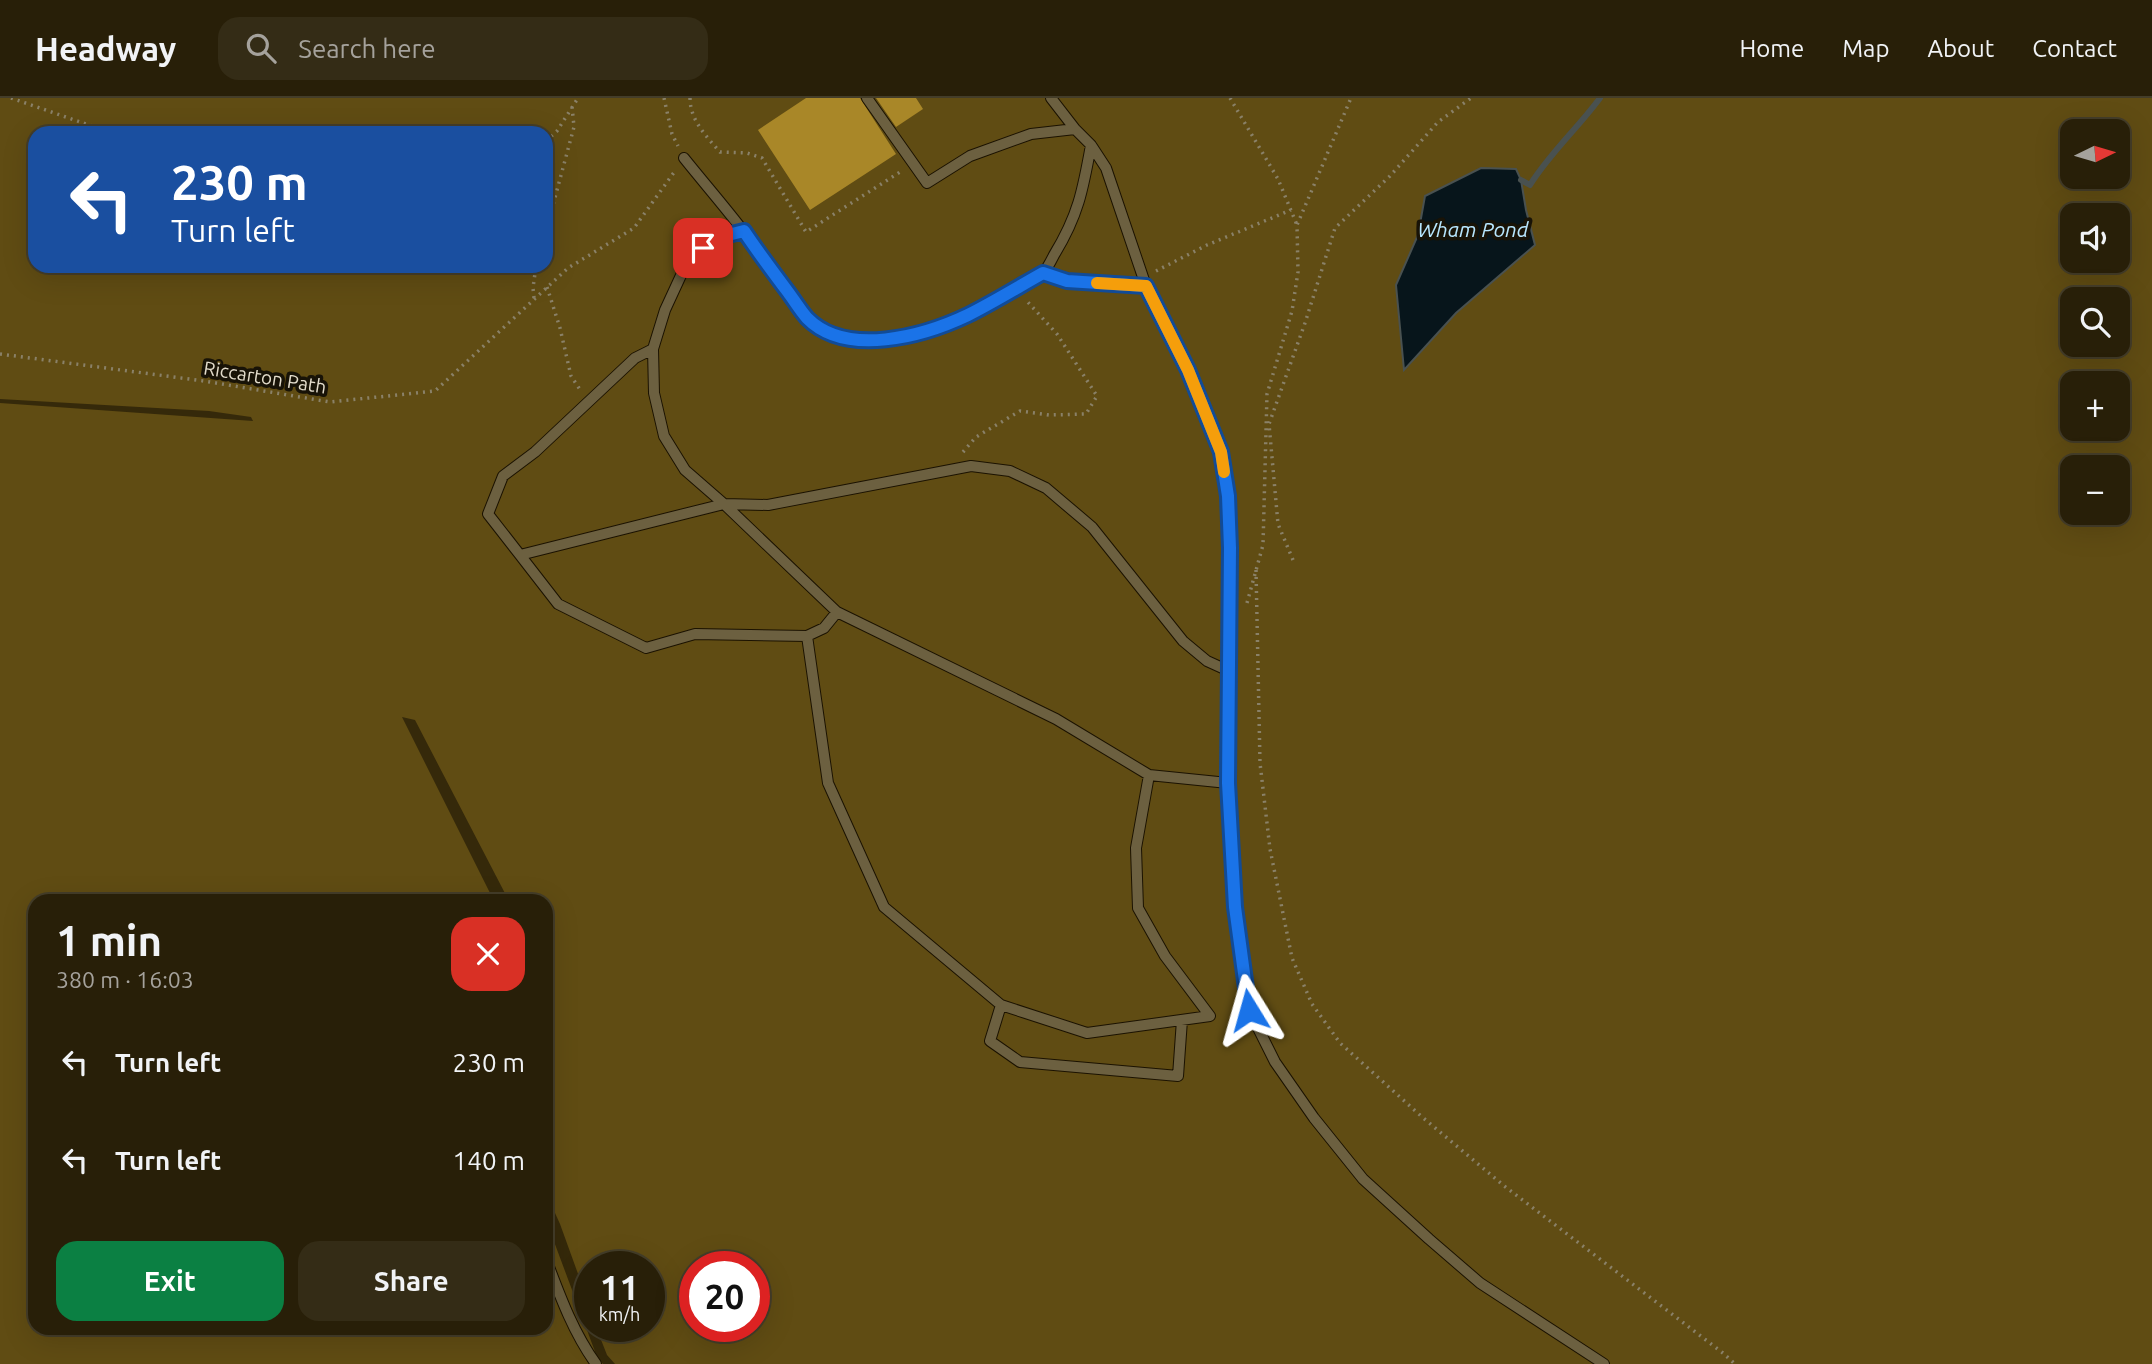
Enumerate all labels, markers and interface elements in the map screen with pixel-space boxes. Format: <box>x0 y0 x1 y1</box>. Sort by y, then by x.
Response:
search box <box>218 17 708 80</box>
icon: search <box>242 29 280 67</box>
text: Headway <box>35 30 176 67</box>
text: Search here <box>298 34 436 63</box>
text: Home <box>1739 35 1804 62</box>
text: Map <box>1842 35 1889 62</box>
text: About <box>1927 35 1994 62</box>
text: Contact <box>2032 35 2117 62</box>
north arrow <box>2060 119 2130 189</box>
map controls <box>2060 119 2130 525</box>
icon: left <box>56 154 147 245</box>
text: 230 m <box>171 154 308 209</box>
button: sound <box>2060 203 2130 273</box>
text: Turn left <box>171 212 295 248</box>
water label: Wham Pond <box>1417 217 1530 241</box>
pin <box>673 218 733 278</box>
icon: arrive <box>684 229 722 267</box>
button: search <box>2060 287 2130 357</box>
street label: Riccarton Path <box>202 356 328 398</box>
button: + <box>2060 371 2130 441</box>
button: − <box>2060 455 2130 525</box>
text: 1 min <box>56 917 162 964</box>
button: close <box>451 917 525 991</box>
text: 380 m · 16:03 <box>56 967 194 992</box>
position arrow <box>1212 973 1286 1047</box>
icon: left <box>56 1043 94 1081</box>
text: Turn left <box>115 1048 221 1077</box>
text: 230 m <box>453 1048 525 1077</box>
icon: left <box>56 1141 94 1179</box>
text: Turn left <box>115 1146 221 1175</box>
text: 140 m <box>453 1146 525 1175</box>
button: Exit <box>56 1241 284 1321</box>
button: Share <box>298 1241 525 1321</box>
speed limit sign: 20 <box>679 1251 770 1342</box>
text: 11 <box>600 1267 639 1307</box>
text: km/h <box>599 1304 640 1324</box>

